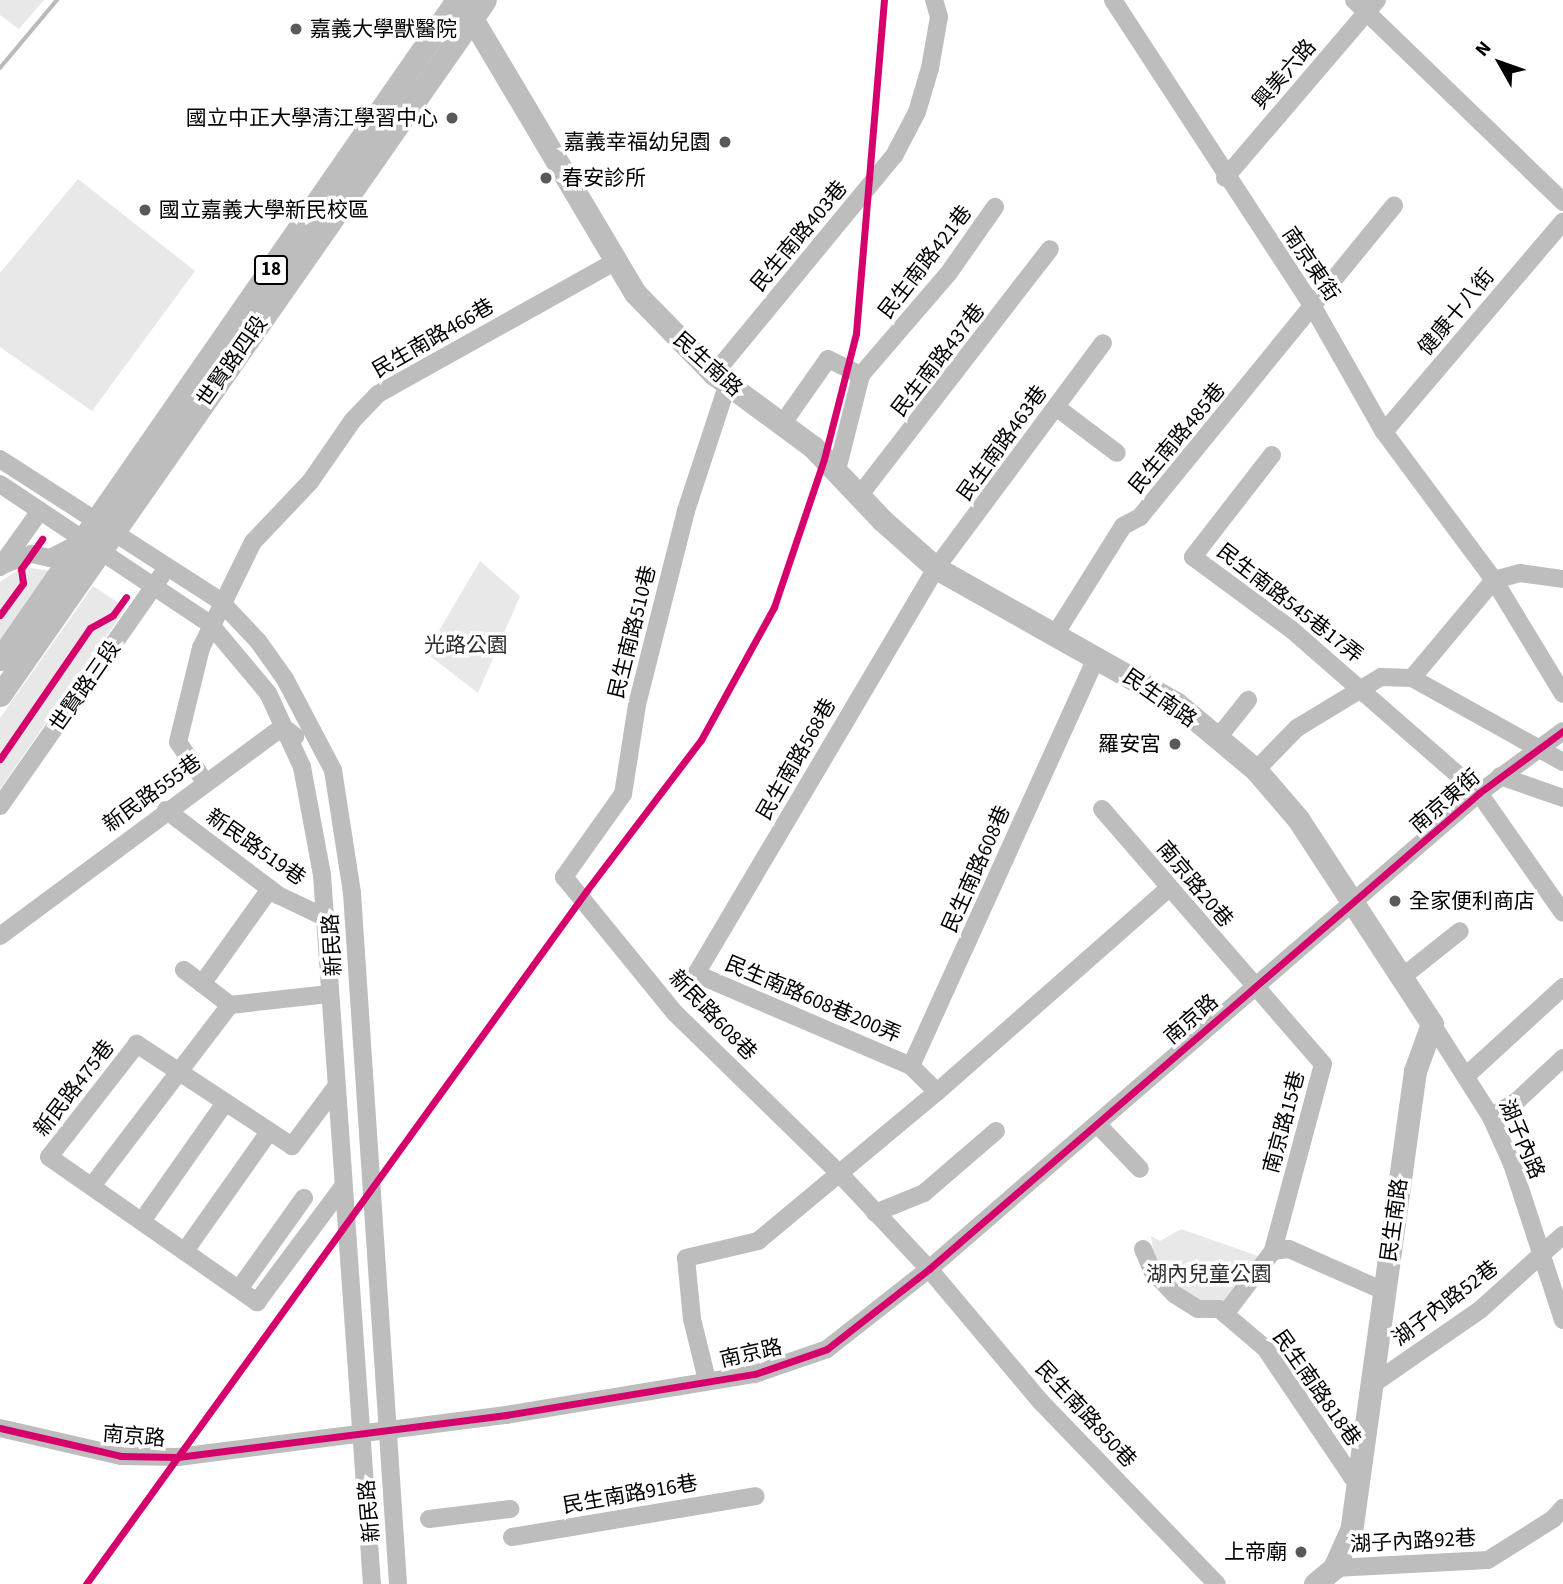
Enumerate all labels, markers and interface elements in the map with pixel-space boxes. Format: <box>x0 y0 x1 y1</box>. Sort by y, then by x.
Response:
place label: 嘉義大學獸醫院 <box>310 16 457 42</box>
marker: 嘉義大學獸醫院 <box>288 21 304 37</box>
north arrow <box>1465 28 1535 98</box>
street label: 興美六路 <box>1247 34 1321 114</box>
text: N <box>1469 36 1498 63</box>
place label: 國立中正大學清江學習中心 <box>186 105 438 131</box>
marker: 國立中正大學清江學習中心 <box>444 110 460 126</box>
place label: 嘉義幸福幼兒園 <box>564 129 711 155</box>
marker: 嘉義幸福幼兒園 <box>717 134 733 150</box>
place label: 春安診所 <box>562 165 646 191</box>
marker: 春安診所 <box>536 168 556 188</box>
street label: 民生南路403巷 <box>746 176 852 296</box>
place label: 國立嘉義大學新民校區 <box>159 197 369 223</box>
street label: 民生南路421巷 <box>873 201 977 323</box>
marker: 國立嘉義大學新民校區 <box>137 202 153 218</box>
street label: 南京東街 <box>1277 222 1345 306</box>
road number: 18 <box>254 254 288 286</box>
street label: 健康十八街 <box>1413 264 1499 360</box>
street label: 民生南路466巷 <box>368 293 498 383</box>
street label: 民生南路437巷 <box>886 299 990 421</box>
street label: 世賢路四段 <box>192 311 272 411</box>
street label: 民生南路 <box>668 327 748 401</box>
street label: 民生南路485巷 <box>1124 378 1230 498</box>
street label: 民生南路463巷 <box>952 380 1052 506</box>
street label: 民生南路545巷17弄 <box>1212 538 1368 668</box>
street label: 民生南路510巷 <box>603 563 661 701</box>
park label: 光路公園 <box>424 632 508 658</box>
street label: 世賢路三段 <box>45 636 125 736</box>
street label: 民生南路 <box>1118 664 1202 732</box>
street label: 民生南路568巷 <box>751 694 841 824</box>
place label: 羅安宮 <box>1098 731 1161 757</box>
marker: 羅安宮 <box>1167 736 1183 752</box>
street label: 新民路555巷 <box>98 749 206 837</box>
street label: 南京東街 <box>1405 764 1485 838</box>
street label: 民生南路608巷 <box>937 802 1015 936</box>
street label: 新民路519巷 <box>202 804 310 890</box>
street label: 南京路20巷 <box>1152 836 1238 932</box>
place label: 全家便利商店 <box>1409 888 1535 914</box>
marker: 全家便利商店 <box>1387 893 1403 909</box>
street label: 新民路 <box>318 913 346 977</box>
street label: 民生南路608巷200弄 <box>721 951 905 1047</box>
street label: 新民路608巷 <box>664 965 762 1065</box>
street label: 南京路 <box>1159 989 1223 1049</box>
street label: 新民路475巷 <box>29 1035 119 1141</box>
street label: 南京路15巷 <box>1258 1068 1310 1176</box>
street label: 湖子內路 <box>1494 1095 1550 1183</box>
street label: 民生南路 <box>1376 1177 1412 1263</box>
street label: 湖子內路52巷 <box>1387 1255 1503 1351</box>
park label: 湖內兒童公園 <box>1146 1261 1272 1287</box>
street label: 民生南路818巷 <box>1268 1325 1366 1451</box>
street label: 南京路 <box>717 1334 785 1372</box>
street label: 民生南路850巷 <box>1030 1356 1142 1472</box>
street label: 南京路 <box>102 1421 166 1451</box>
street label: 民生南路916巷 <box>561 1470 699 1518</box>
street label: 新民路 <box>354 1479 384 1543</box>
street label: 湖子內路92巷 <box>1349 1525 1477 1557</box>
place label: 上帝廟 <box>1224 1539 1287 1565</box>
marker: 上帝廟 <box>1293 1544 1309 1560</box>

